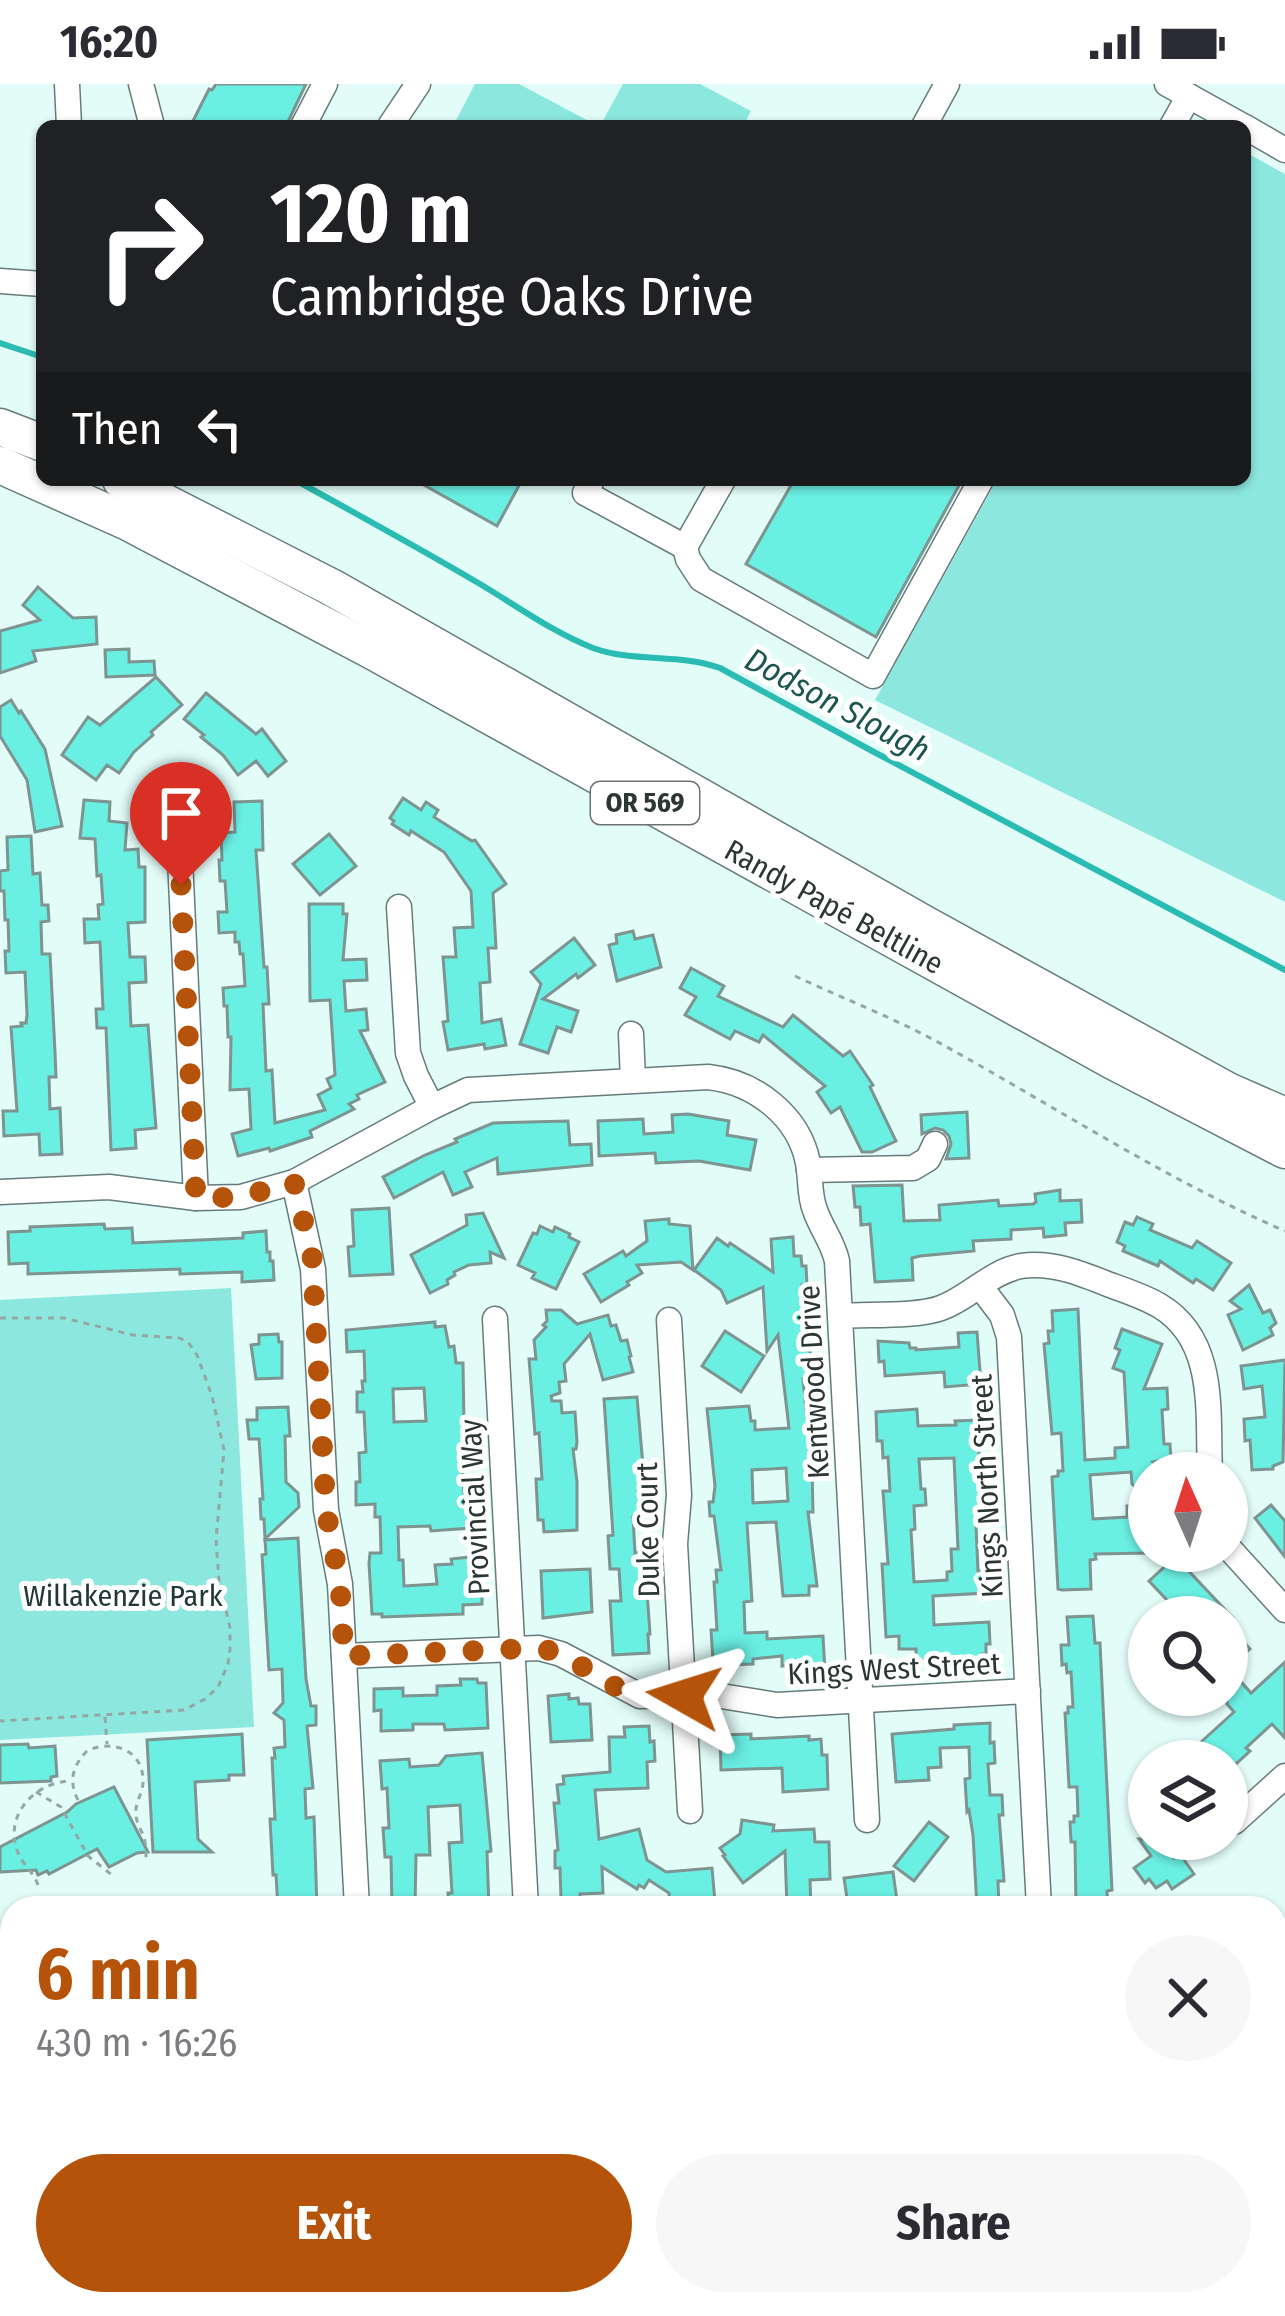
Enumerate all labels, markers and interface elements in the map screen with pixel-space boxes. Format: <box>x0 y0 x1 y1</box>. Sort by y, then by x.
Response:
text: 16:20 <box>60 15 158 69</box>
text: 120 m <box>270 163 472 264</box>
icon: right <box>72 168 228 324</box>
text: Cambridge Oaks Drive <box>270 265 754 329</box>
icon: left <box>187 396 253 462</box>
text: Then <box>72 402 163 456</box>
water label: Dodson Slough <box>738 639 937 770</box>
pin <box>130 762 232 885</box>
icon: arrive <box>148 780 214 846</box>
road number: OR 569 <box>591 782 699 824</box>
street label: Randy Papé Beltline <box>718 832 950 982</box>
street label: Kentwood Drive <box>791 1284 837 1480</box>
street label: Kings North Street <box>963 1373 1011 1599</box>
street label: Provincial Way <box>452 1418 498 1596</box>
north arrow <box>1128 1452 1248 1572</box>
map controls <box>1128 1452 1248 1860</box>
street label: Duke Court <box>629 1462 667 1598</box>
park label: Willakenzie Park <box>23 1578 223 1614</box>
button: search <box>1128 1596 1248 1716</box>
position arrow <box>621 1633 747 1759</box>
street label: Kings West Street <box>786 1645 1002 1693</box>
button: layers <box>1128 1740 1248 1860</box>
text: 6 min <box>36 1932 200 2018</box>
button: close <box>1125 1935 1251 2061</box>
text: 430 m · 16:26 <box>36 2020 237 2066</box>
button: Exit <box>36 2154 632 2292</box>
button: Share <box>656 2154 1251 2292</box>

